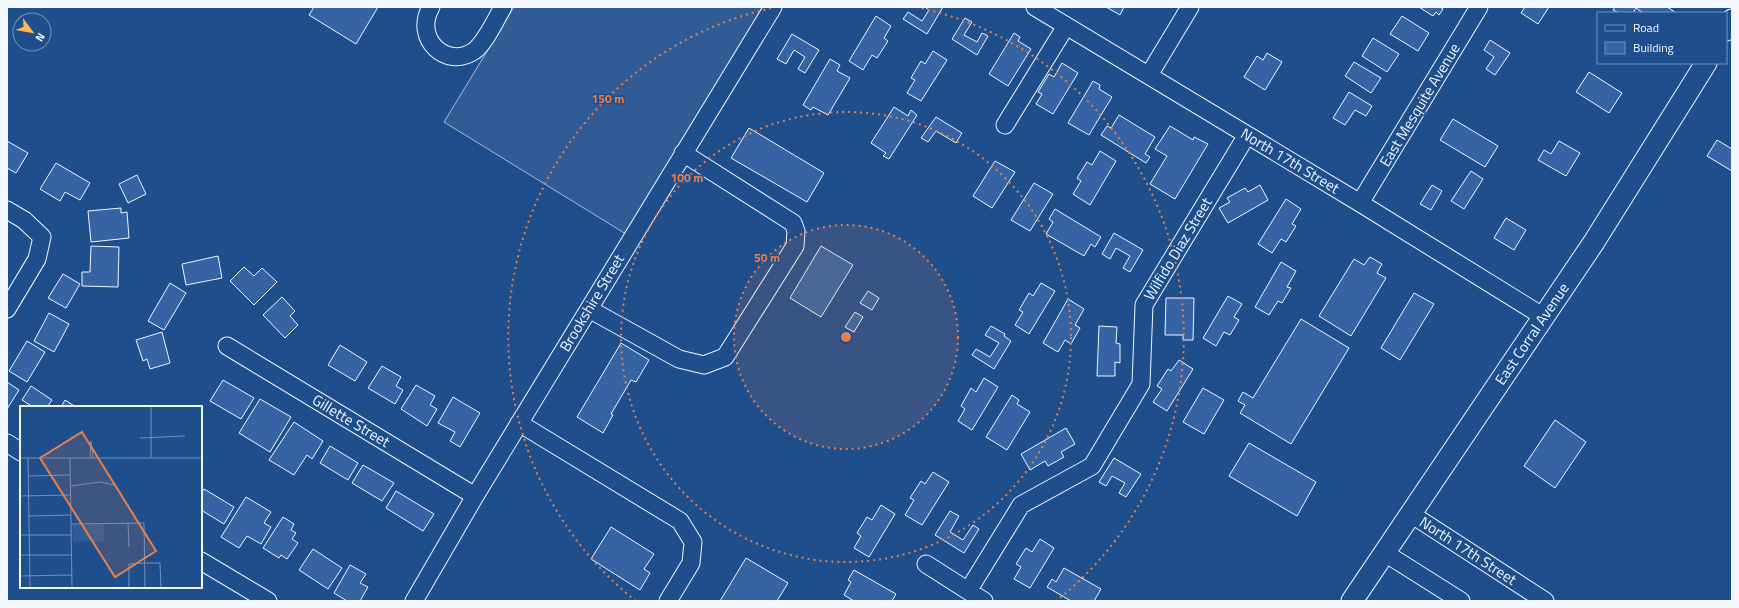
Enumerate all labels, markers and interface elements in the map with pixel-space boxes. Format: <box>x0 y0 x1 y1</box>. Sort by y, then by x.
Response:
north arrow <box>12 12 52 52</box>
legend <box>1597 12 1727 64</box>
text: Road <box>1633 18 1659 37</box>
text: N <box>32 30 49 45</box>
text: Building <box>1633 38 1674 57</box>
street label: East Mesquite Avenue <box>1373 39 1466 171</box>
text: 150 m <box>592 89 624 108</box>
street label: North 17th Street <box>1236 122 1345 200</box>
text: 100 m <box>671 168 703 187</box>
street label: Wilfido Diaz Street <box>1138 192 1218 305</box>
text: 50 m <box>754 248 780 267</box>
street label: Brookshire Street <box>553 249 630 356</box>
street label: East Corral Avenue <box>1489 278 1574 389</box>
centre of rings <box>839 330 853 344</box>
street label: Gillette Street <box>308 388 395 453</box>
inset map <box>20 406 202 588</box>
street label: North 17th Street <box>1415 510 1522 591</box>

